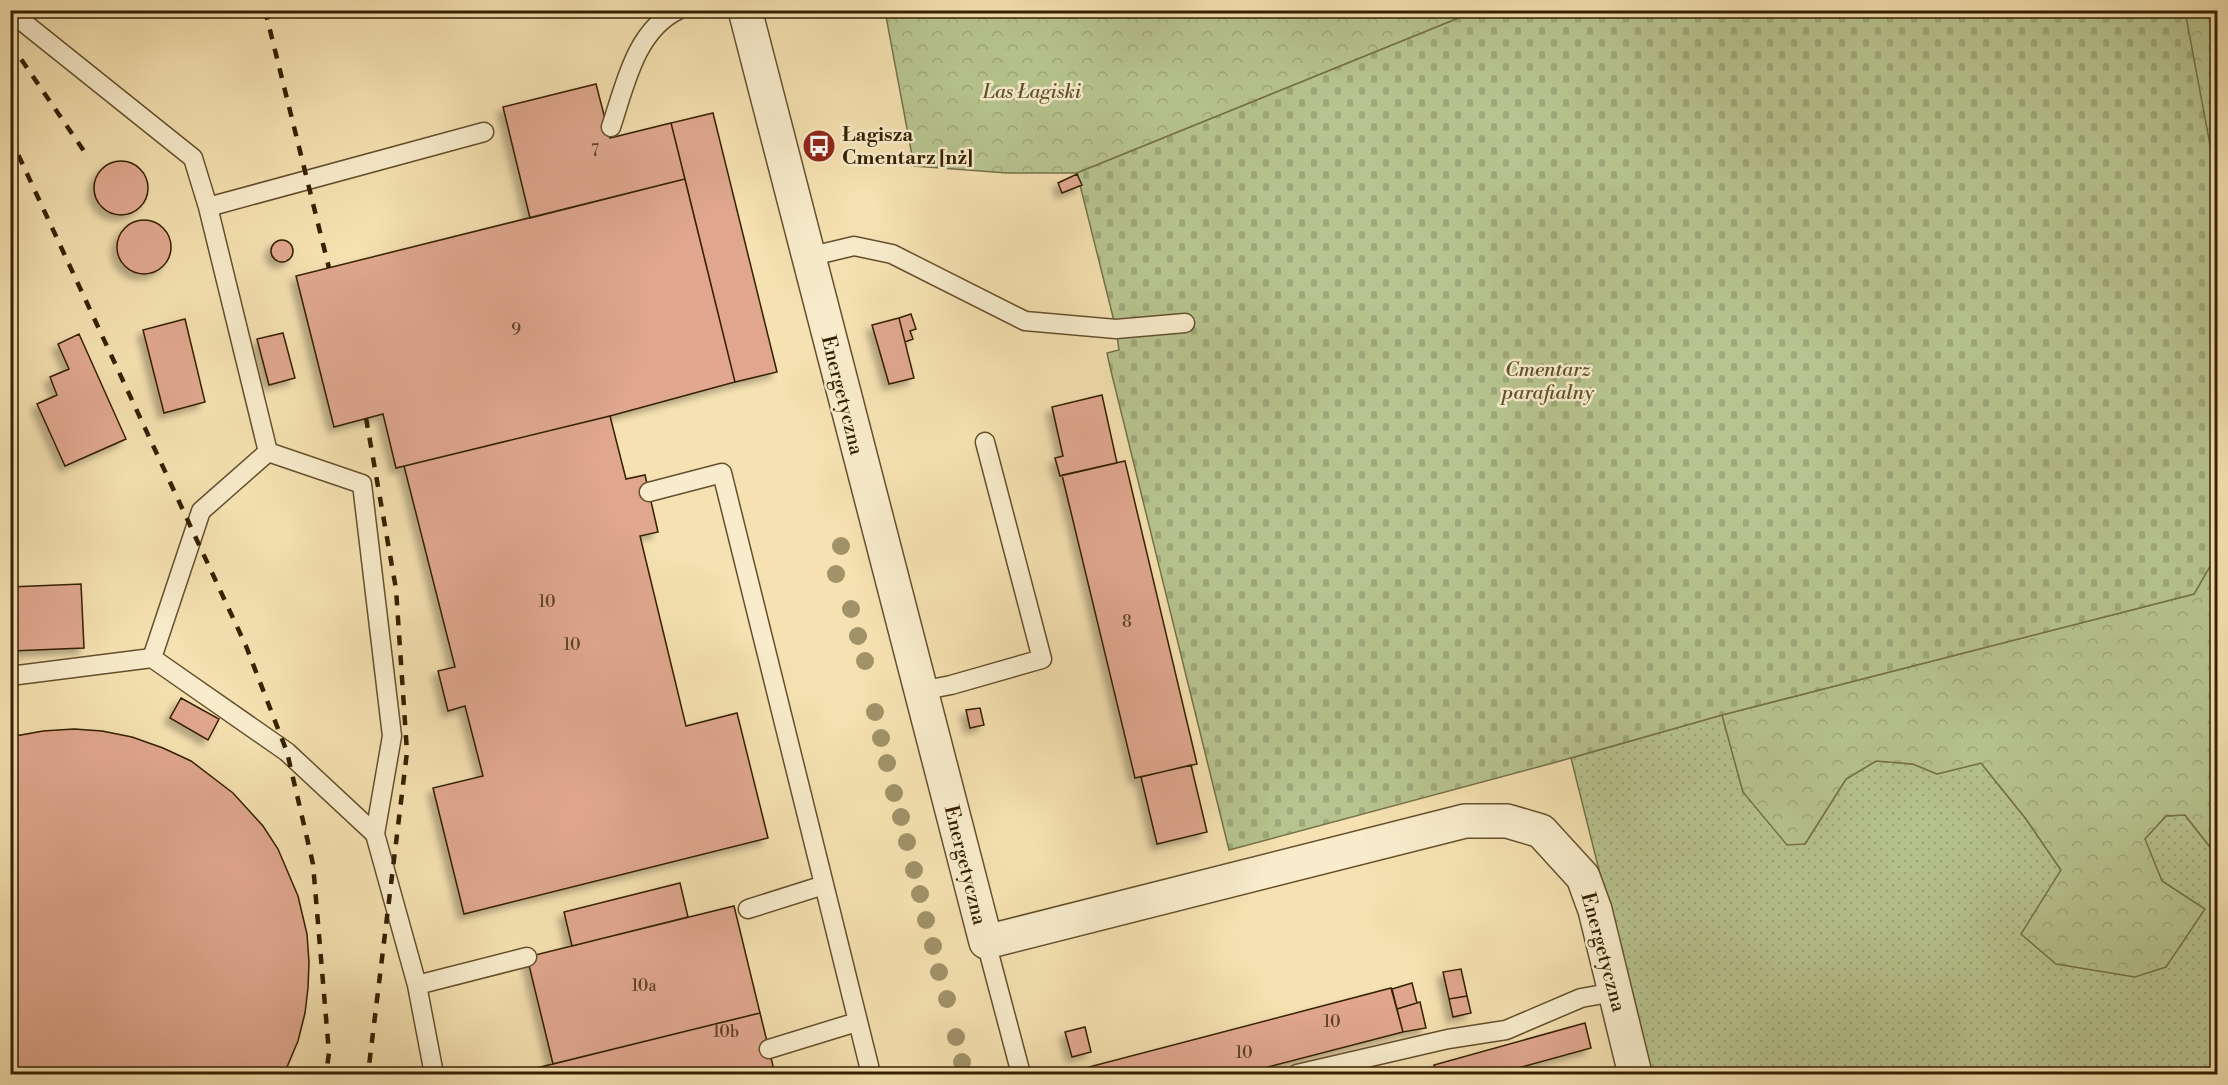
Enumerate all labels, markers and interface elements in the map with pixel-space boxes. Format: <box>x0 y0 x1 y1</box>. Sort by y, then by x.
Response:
park label: Las Łagiski <box>982 80 1082 105</box>
place label: Łagisza Cmentarz [nż] <box>842 123 973 171</box>
bus stop icon: Łagisza Cmentarz [nż] <box>801 128 837 164</box>
house number: 7 <box>591 141 599 161</box>
house number: 9 <box>511 320 521 340</box>
street label: Energetyczna <box>815 333 869 459</box>
park label: Cmentarz parafialny <box>1499 358 1595 406</box>
house number: 10 <box>539 592 556 612</box>
house number: 8 <box>1122 612 1132 632</box>
house number: 10 <box>564 635 581 655</box>
street label: Energetyczna <box>938 803 992 929</box>
street label: Energetyczna <box>1575 890 1631 1016</box>
house number: 10a <box>631 976 657 996</box>
house number: 10 <box>1324 1012 1341 1032</box>
house number: 10b <box>713 1022 739 1042</box>
house number: 10 <box>1236 1043 1253 1063</box>

